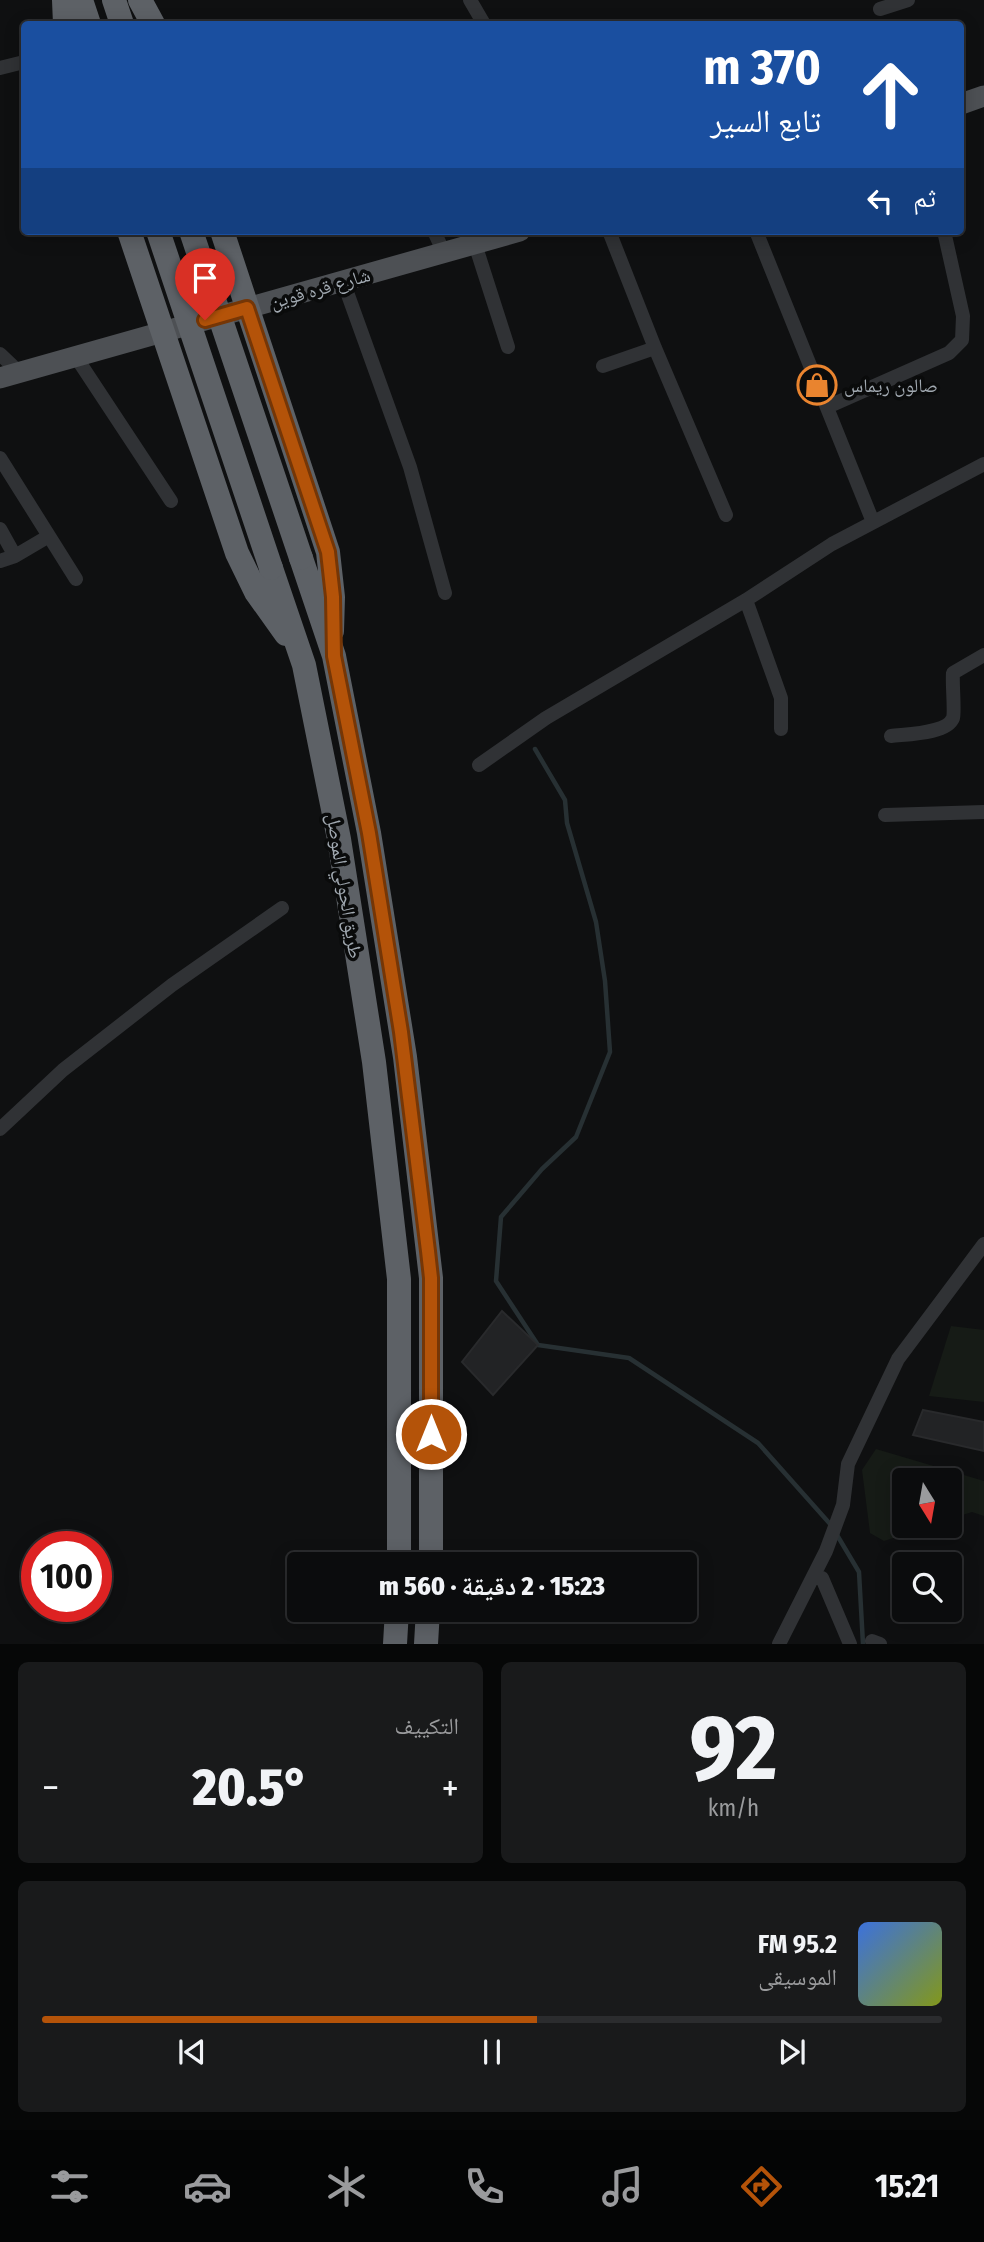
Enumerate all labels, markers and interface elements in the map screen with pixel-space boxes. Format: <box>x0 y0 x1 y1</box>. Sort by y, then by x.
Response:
text: 370 m <box>703 38 821 97</box>
icon: ahead <box>845 49 936 140</box>
text: تابع السير <box>710 102 821 140</box>
icon: left <box>861 182 899 220</box>
text: ثم <box>913 183 936 214</box>
pin <box>175 248 235 320</box>
icon: arrive <box>186 259 224 297</box>
street label: شارع قره قوين <box>267 263 373 314</box>
shop icon: صالون ريماس <box>796 364 838 406</box>
place label: صالون ريماس <box>844 374 938 397</box>
street label: طريق الحولي الموصل <box>318 812 367 961</box>
position arrow <box>394 1397 468 1471</box>
north arrow <box>892 1468 962 1538</box>
map controls <box>892 1468 962 1622</box>
speed limit sign: 100 <box>21 1531 112 1622</box>
button: search <box>892 1552 962 1622</box>
text: 15:23 · 2 دقيقة · 560 m <box>379 1571 605 1602</box>
text: 92 <box>690 1694 777 1803</box>
text: التكييف <box>394 1712 459 1740</box>
text: 20.5° <box>193 1756 308 1819</box>
text: − <box>42 1765 59 1811</box>
text: + <box>442 1765 459 1811</box>
text: km/h <box>708 1794 759 1822</box>
text: 95.2 FM <box>758 1929 837 1960</box>
text: الموسيقى <box>758 1963 837 1991</box>
icon: previous <box>173 2033 211 2071</box>
icon: pause <box>473 2033 511 2071</box>
icon: next <box>773 2033 811 2071</box>
icon: filters <box>45 2162 94 2211</box>
icon: car <box>183 2162 232 2211</box>
icon: climate <box>322 2162 371 2211</box>
icon: phone <box>460 2162 509 2211</box>
icon: music <box>598 2162 647 2211</box>
icon: directions <box>737 2162 786 2211</box>
text: 15:21 <box>875 2167 939 2205</box>

